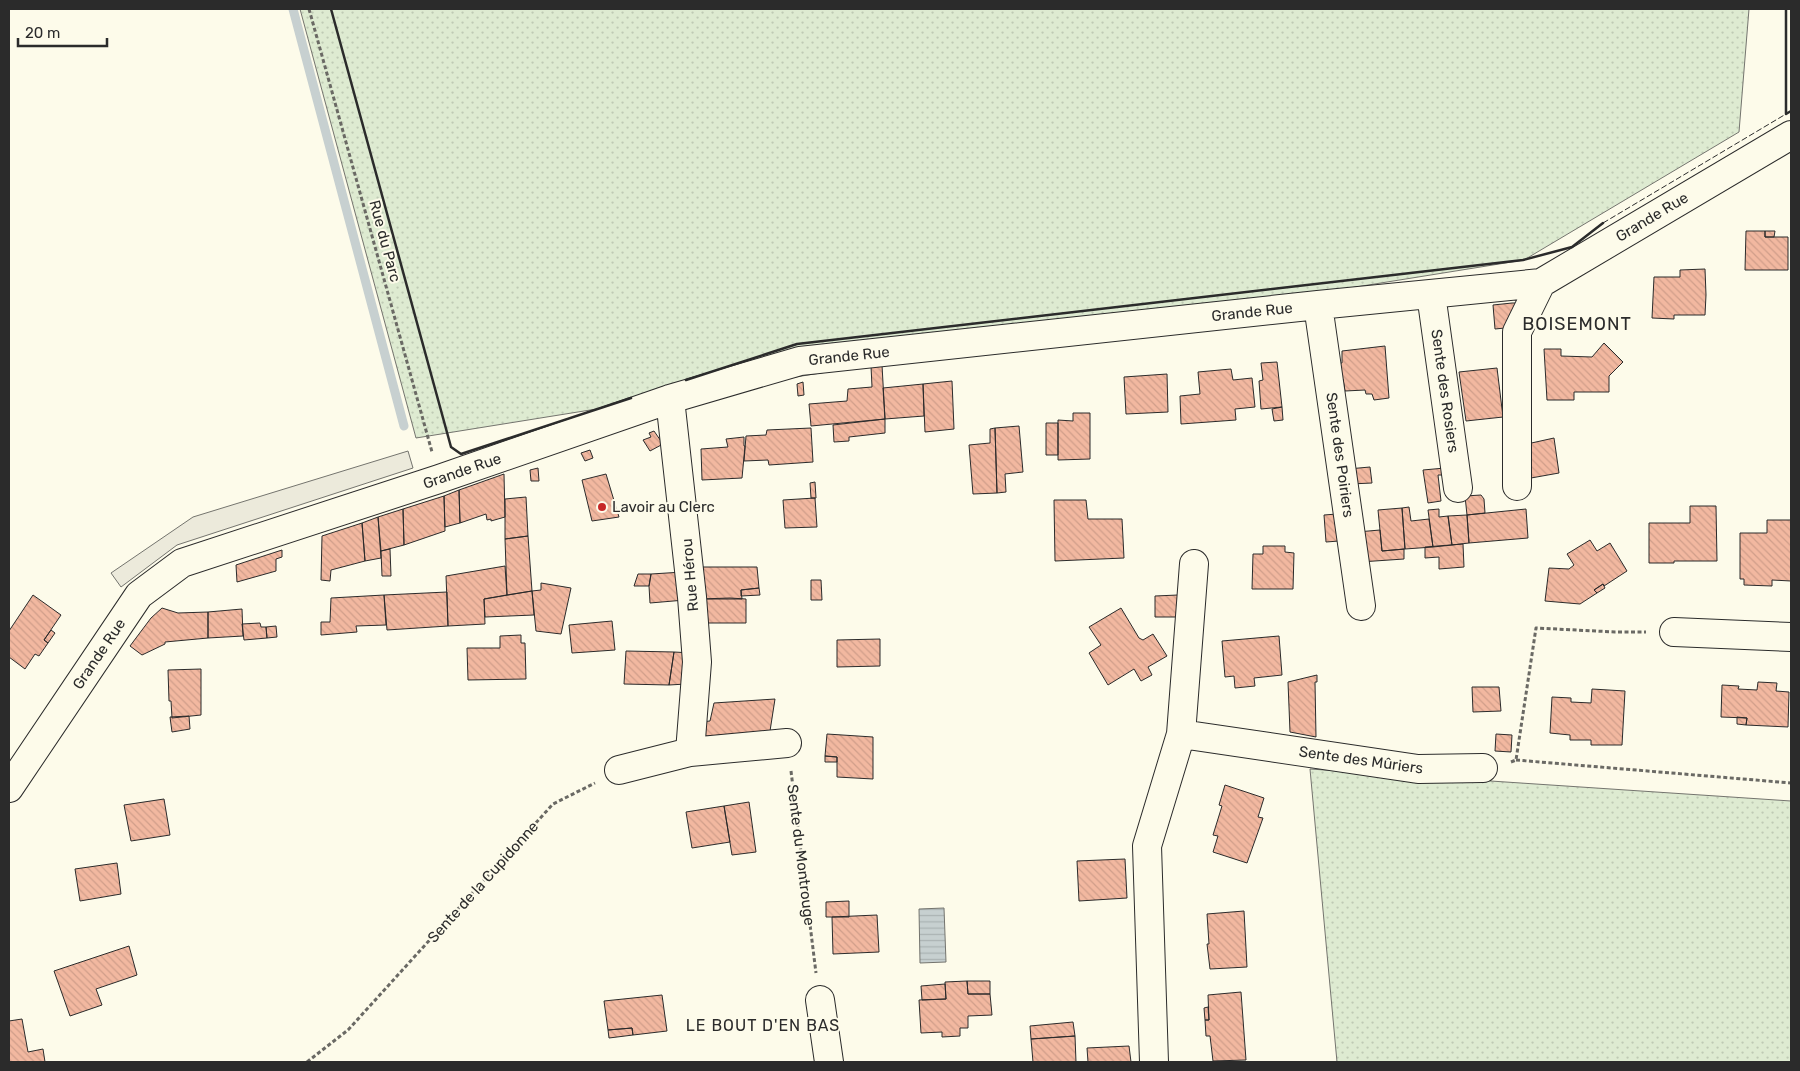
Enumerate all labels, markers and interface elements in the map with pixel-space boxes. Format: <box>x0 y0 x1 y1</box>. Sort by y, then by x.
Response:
scale bar <box>18 15 106 47</box>
text: 20 m <box>25 24 60 42</box>
street label: Grande Rue <box>1612 188 1692 246</box>
street label: Rue du Parc <box>365 198 405 284</box>
street label: Grande Rue <box>1211 299 1293 325</box>
district label: BOISEMONT <box>1522 313 1632 335</box>
street label: Sente des Rosiers <box>1427 328 1463 454</box>
street label: Grande Rue <box>808 343 890 369</box>
street label: Sente des Poiriers <box>1322 391 1358 519</box>
street label: Grande Rue <box>421 449 503 493</box>
place label: Lavoir au Clerc <box>612 498 715 516</box>
marker: Lavoir au Clerc <box>596 501 608 513</box>
street label: Rue Hérou <box>678 538 702 612</box>
street label: Grande Rue <box>69 615 129 693</box>
street label: Sente des Mûriers <box>1298 742 1425 778</box>
street label: Sente du Montrouge <box>783 783 819 927</box>
street label: Sente de la Cupidonne <box>424 818 542 946</box>
district label: LE BOUT D'EN BAS <box>686 1016 840 1035</box>

